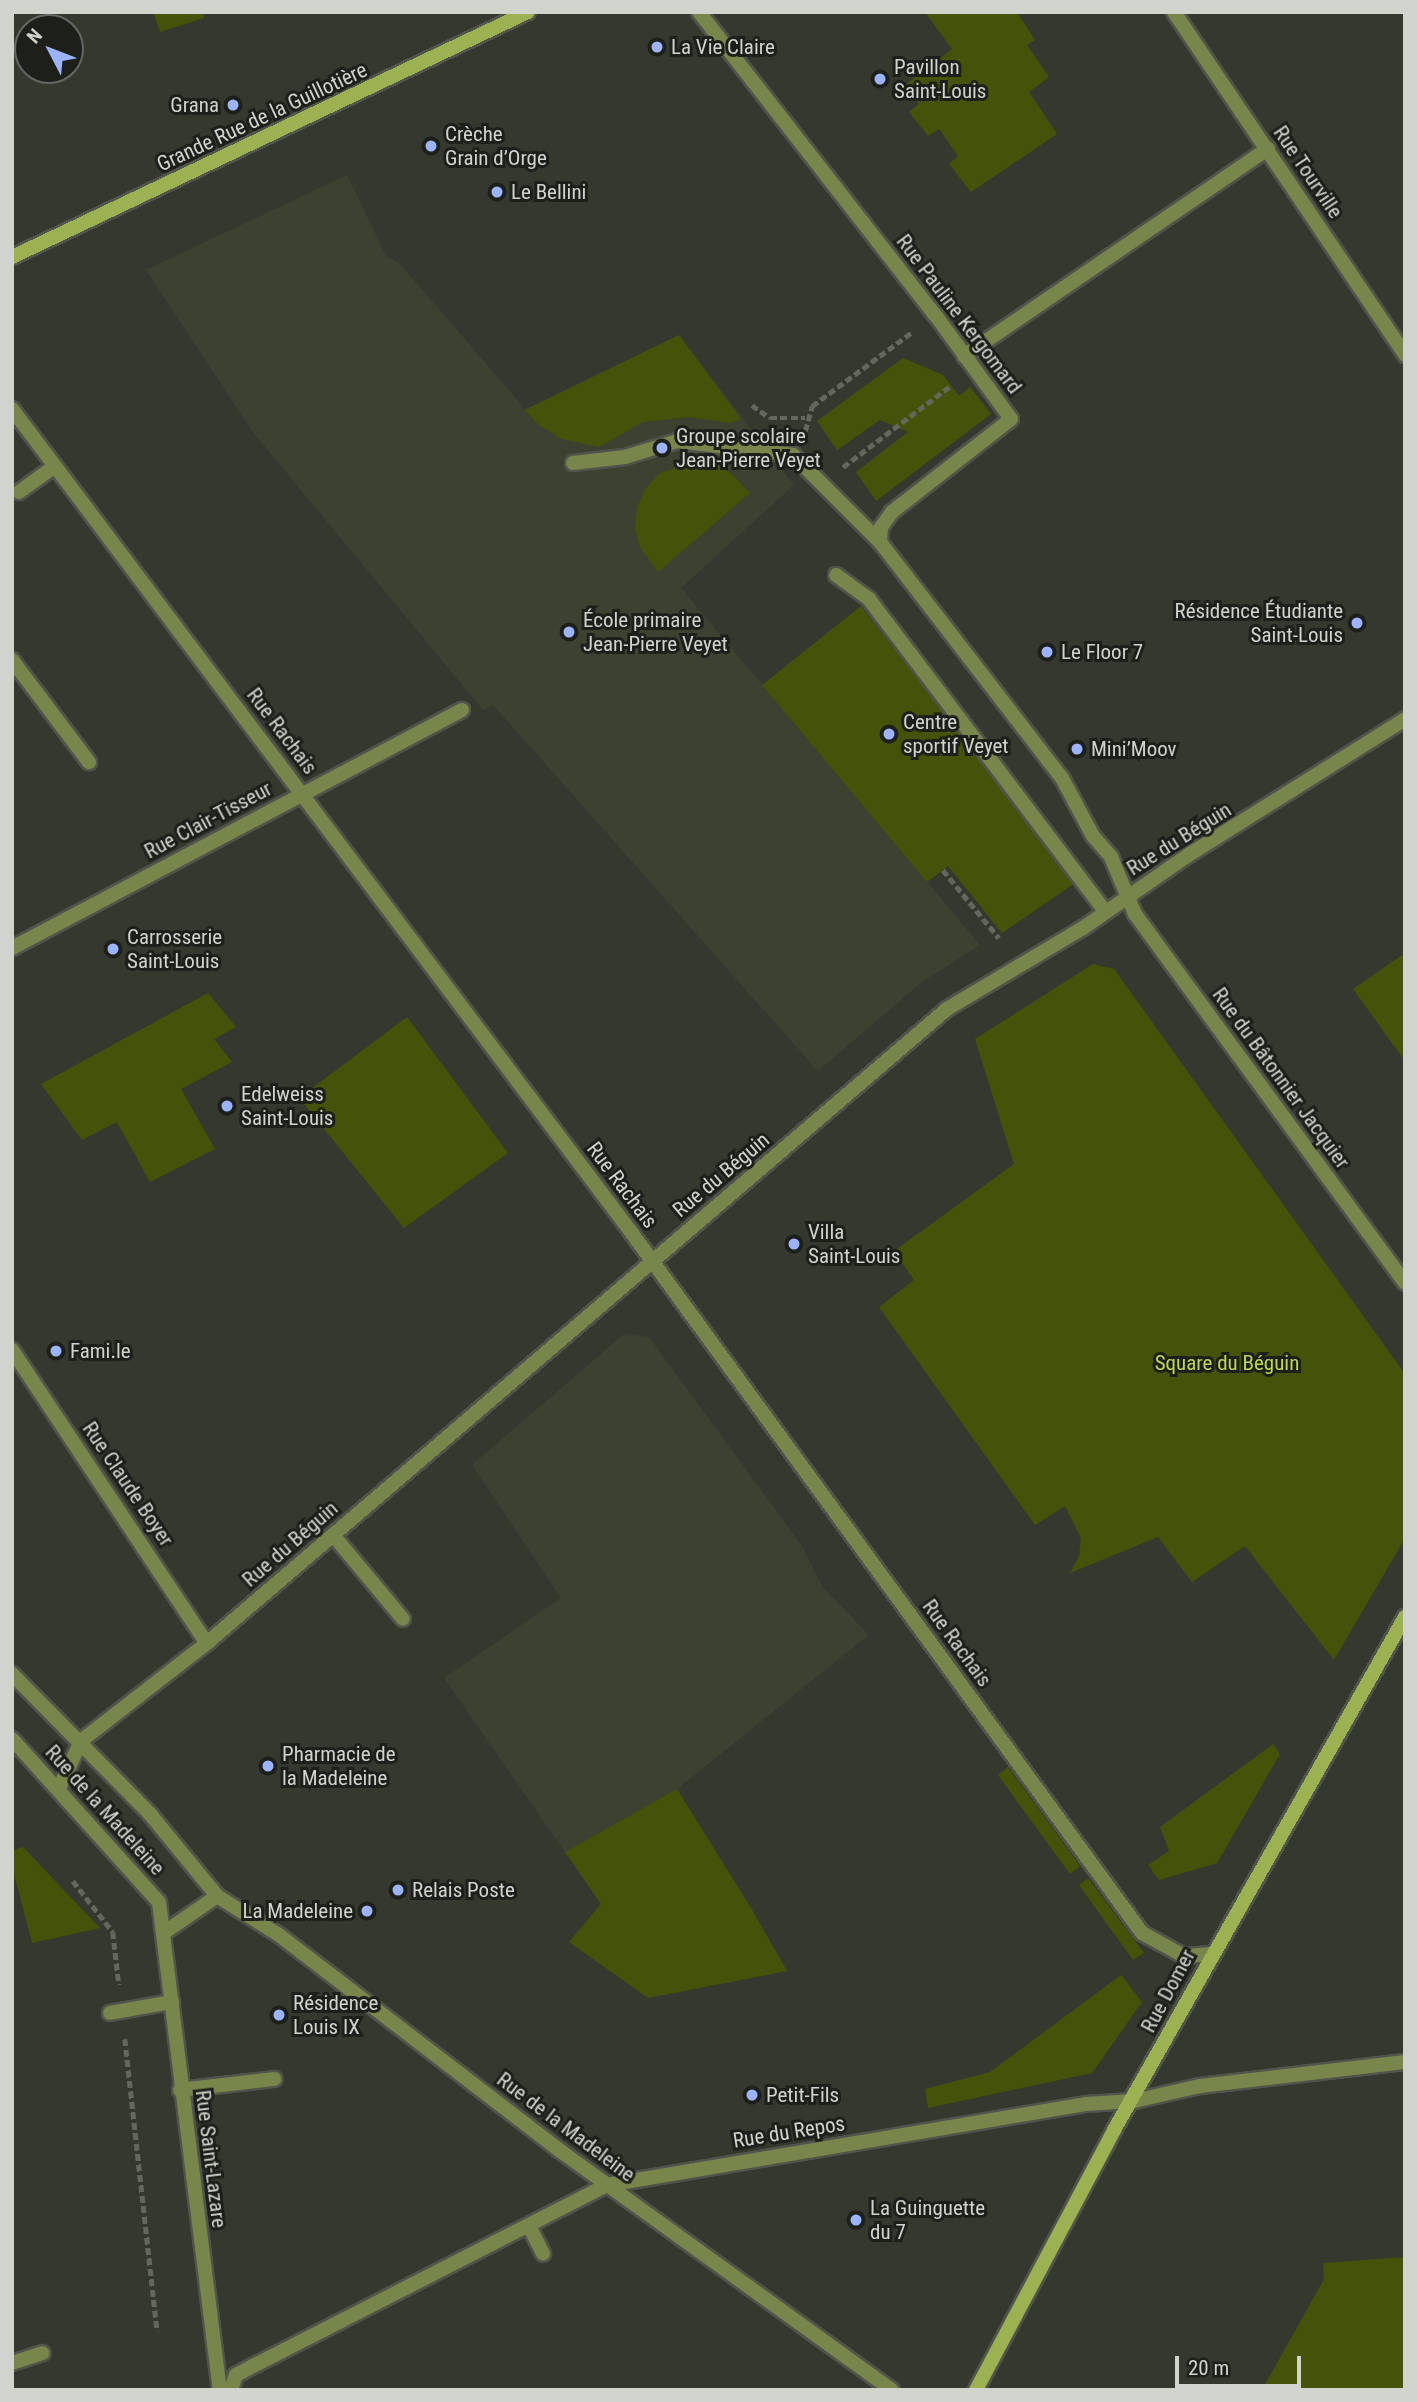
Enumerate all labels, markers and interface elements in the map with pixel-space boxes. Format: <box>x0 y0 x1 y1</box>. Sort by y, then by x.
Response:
north arrow <box>14 14 84 84</box>
text: N <box>22 24 47 48</box>
place label: La Vie Claire <box>671 34 775 60</box>
marker: La Vie Claire <box>649 39 665 55</box>
place label: Pavillon Saint-Louis <box>894 54 986 104</box>
street label: Grande Rue de la Guillotière <box>153 57 371 177</box>
marker: Pavillon Saint-Louis <box>872 71 888 87</box>
place label: Grana <box>170 92 219 118</box>
marker: Grana <box>225 97 241 113</box>
place label: Crèche Grain d’Orge <box>445 121 547 171</box>
street label: Rue Tourville <box>1268 121 1348 223</box>
marker: Crèche Grain d’Orge <box>423 138 439 154</box>
place label: Le Bellini <box>511 179 586 205</box>
marker: Le Bellini <box>489 184 505 200</box>
street label: Rue Pauline Kergomard <box>891 229 1027 399</box>
place label: Groupe scolaire Jean-Pierre Veyet <box>676 423 821 473</box>
marker: Groupe scolaire Jean-Pierre Veyet <box>654 440 670 456</box>
place label: Résidence Étudiante Saint-Louis <box>1174 598 1343 648</box>
place label: École primaire Jean-Pierre Veyet <box>583 607 728 657</box>
marker: Résidence Étudiante Saint-Louis <box>1349 615 1365 631</box>
marker: École primaire Jean-Pierre Veyet <box>561 624 577 640</box>
place label: Le Floor 7 <box>1061 639 1143 665</box>
marker: Le Floor 7 <box>1039 644 1055 660</box>
street label: Rue Rachais <box>241 683 323 779</box>
place label: Centre sportif Veyet <box>903 709 1009 759</box>
marker: Centre sportif Veyet <box>881 726 897 742</box>
place label: Mini’Moov <box>1091 736 1177 762</box>
marker: Mini’Moov <box>1069 741 1085 757</box>
street label: Rue Clair-Tisseur <box>140 776 276 864</box>
street label: Rue du Béguin <box>1122 797 1236 881</box>
place label: Carrosserie Saint-Louis <box>127 924 222 974</box>
marker: Carrosserie Saint-Louis <box>105 941 121 957</box>
street label: Rue du Bâtonnier Jacquier <box>1207 983 1355 1173</box>
place label: Edelweiss Saint-Louis <box>241 1081 333 1131</box>
marker: Edelweiss Saint-Louis <box>219 1098 235 1114</box>
street label: Rue du Béguin <box>668 1127 774 1223</box>
street label: Rue Rachais <box>581 1137 663 1233</box>
place label: Villa Saint-Louis <box>808 1219 900 1269</box>
marker: Villa Saint-Louis <box>786 1236 802 1252</box>
place label: Fami.le <box>70 1338 131 1364</box>
marker: Fami.le <box>48 1343 64 1359</box>
park label: Square du Béguin <box>1155 1350 1299 1376</box>
street label: Rue Claude Boyer <box>77 1417 179 1551</box>
street label: Rue du Béguin <box>237 1496 343 1592</box>
street label: Rue Rachais <box>917 1595 997 1691</box>
street label: Rue de la Madeleine <box>40 1740 170 1880</box>
place label: Pharmacie de la Madeleine <box>282 1741 396 1791</box>
marker: Pharmacie de la Madeleine <box>260 1758 276 1774</box>
place label: Relais Poste <box>412 1877 515 1903</box>
marker: Relais Poste <box>390 1882 406 1898</box>
place label: La Madeleine <box>242 1898 353 1924</box>
marker: La Madeleine <box>359 1903 375 1919</box>
street label: Rue Domer <box>1136 1945 1200 2037</box>
place label: Résidence Louis IX <box>293 1990 378 2040</box>
marker: Résidence Louis IX <box>271 2007 287 2023</box>
street label: Rue de la Madeleine <box>492 2067 640 2187</box>
place label: Petit-Fils <box>766 2082 839 2108</box>
marker: Petit-Fils <box>744 2087 760 2103</box>
street label: Rue Saint-Lazare <box>190 2089 232 2229</box>
street label: Rue du Repos <box>731 2111 847 2153</box>
place label: La Guinguette du 7 <box>870 2195 985 2245</box>
marker: La Guinguette du 7 <box>848 2212 864 2228</box>
scale bar <box>1179 2342 1305 2386</box>
text: 20 m <box>1188 2356 1229 2380</box>

